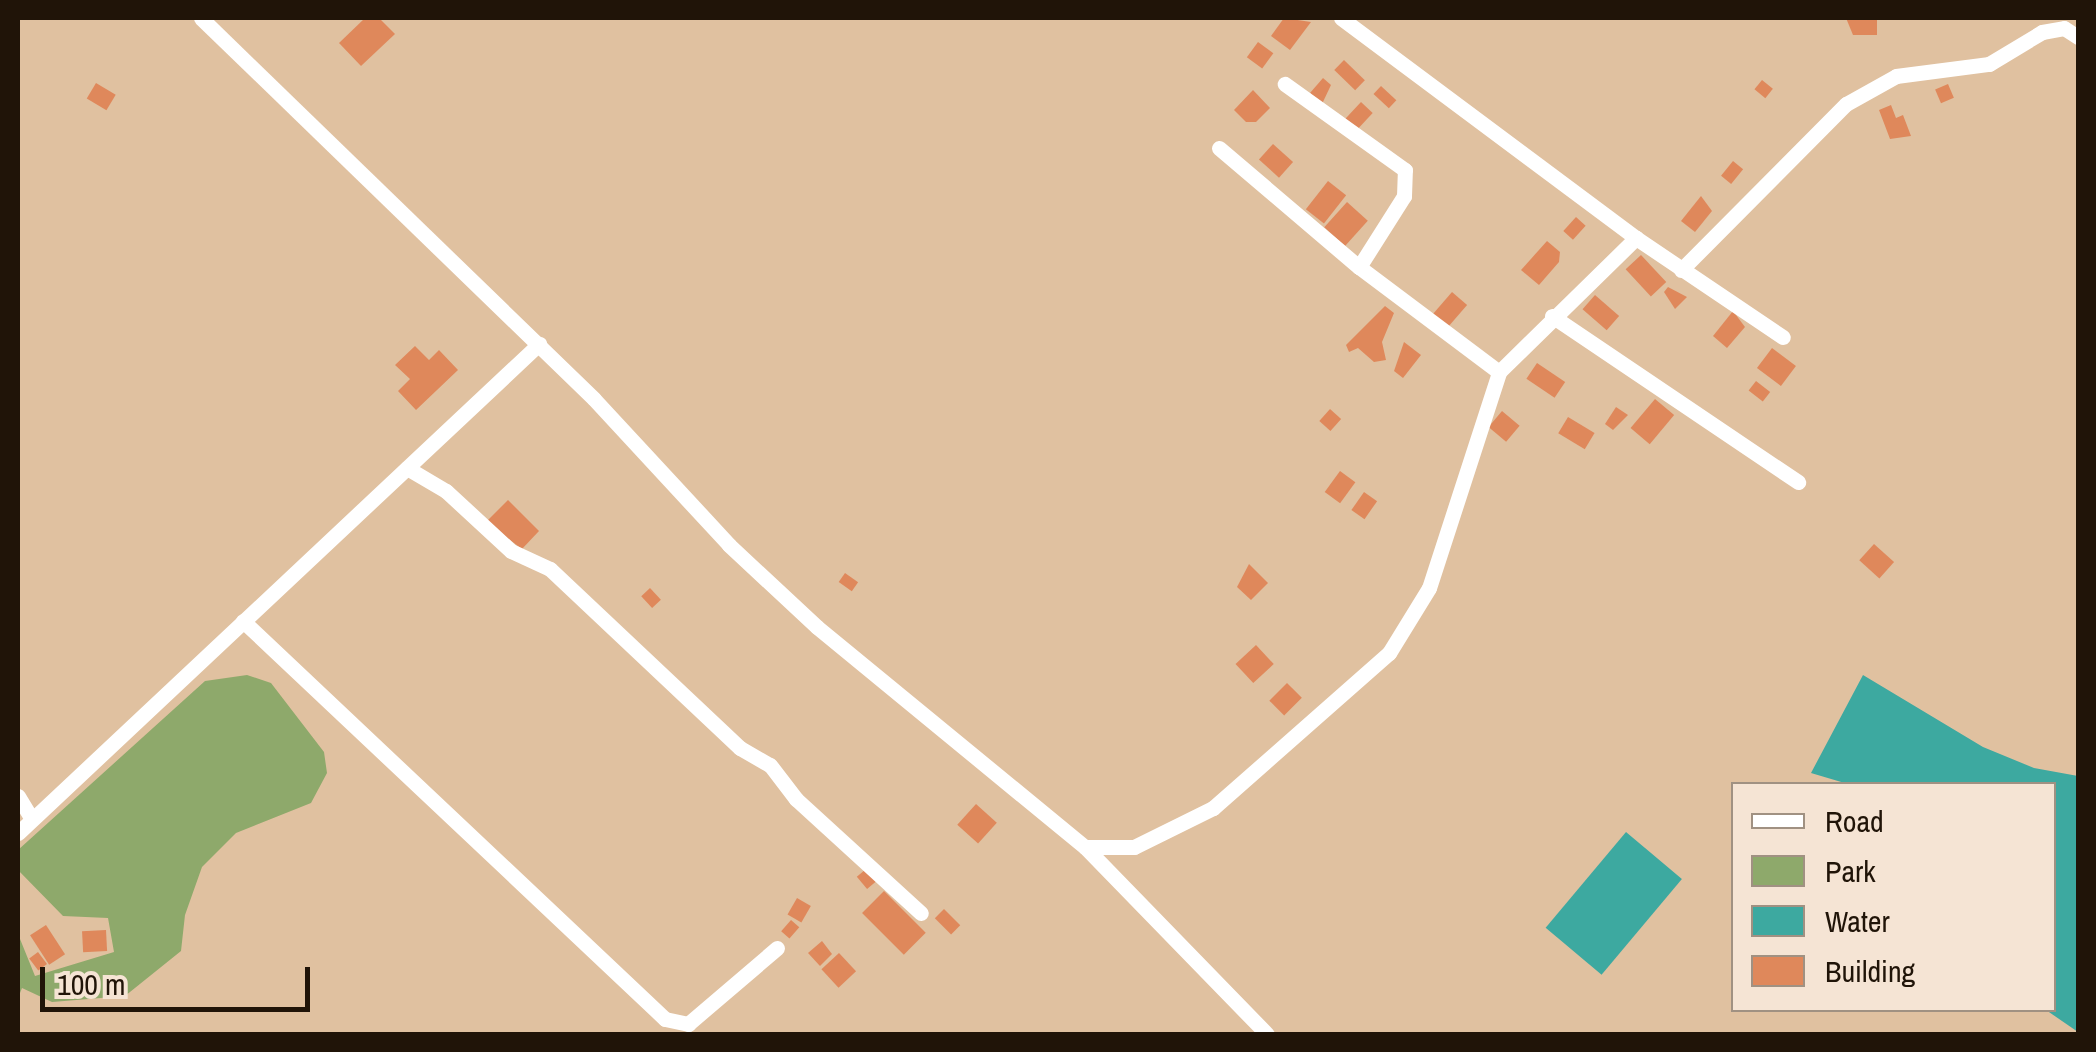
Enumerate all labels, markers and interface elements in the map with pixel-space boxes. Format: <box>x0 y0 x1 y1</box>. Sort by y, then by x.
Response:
legend <box>1731 782 2056 1012</box>
text: Road <box>1825 801 1884 841</box>
text: Park <box>1825 851 1876 891</box>
text: Water <box>1825 901 1890 941</box>
scale bar <box>45 947 315 1009</box>
text: Building <box>1825 951 1915 991</box>
text: 100 m <box>57 964 125 1004</box>

